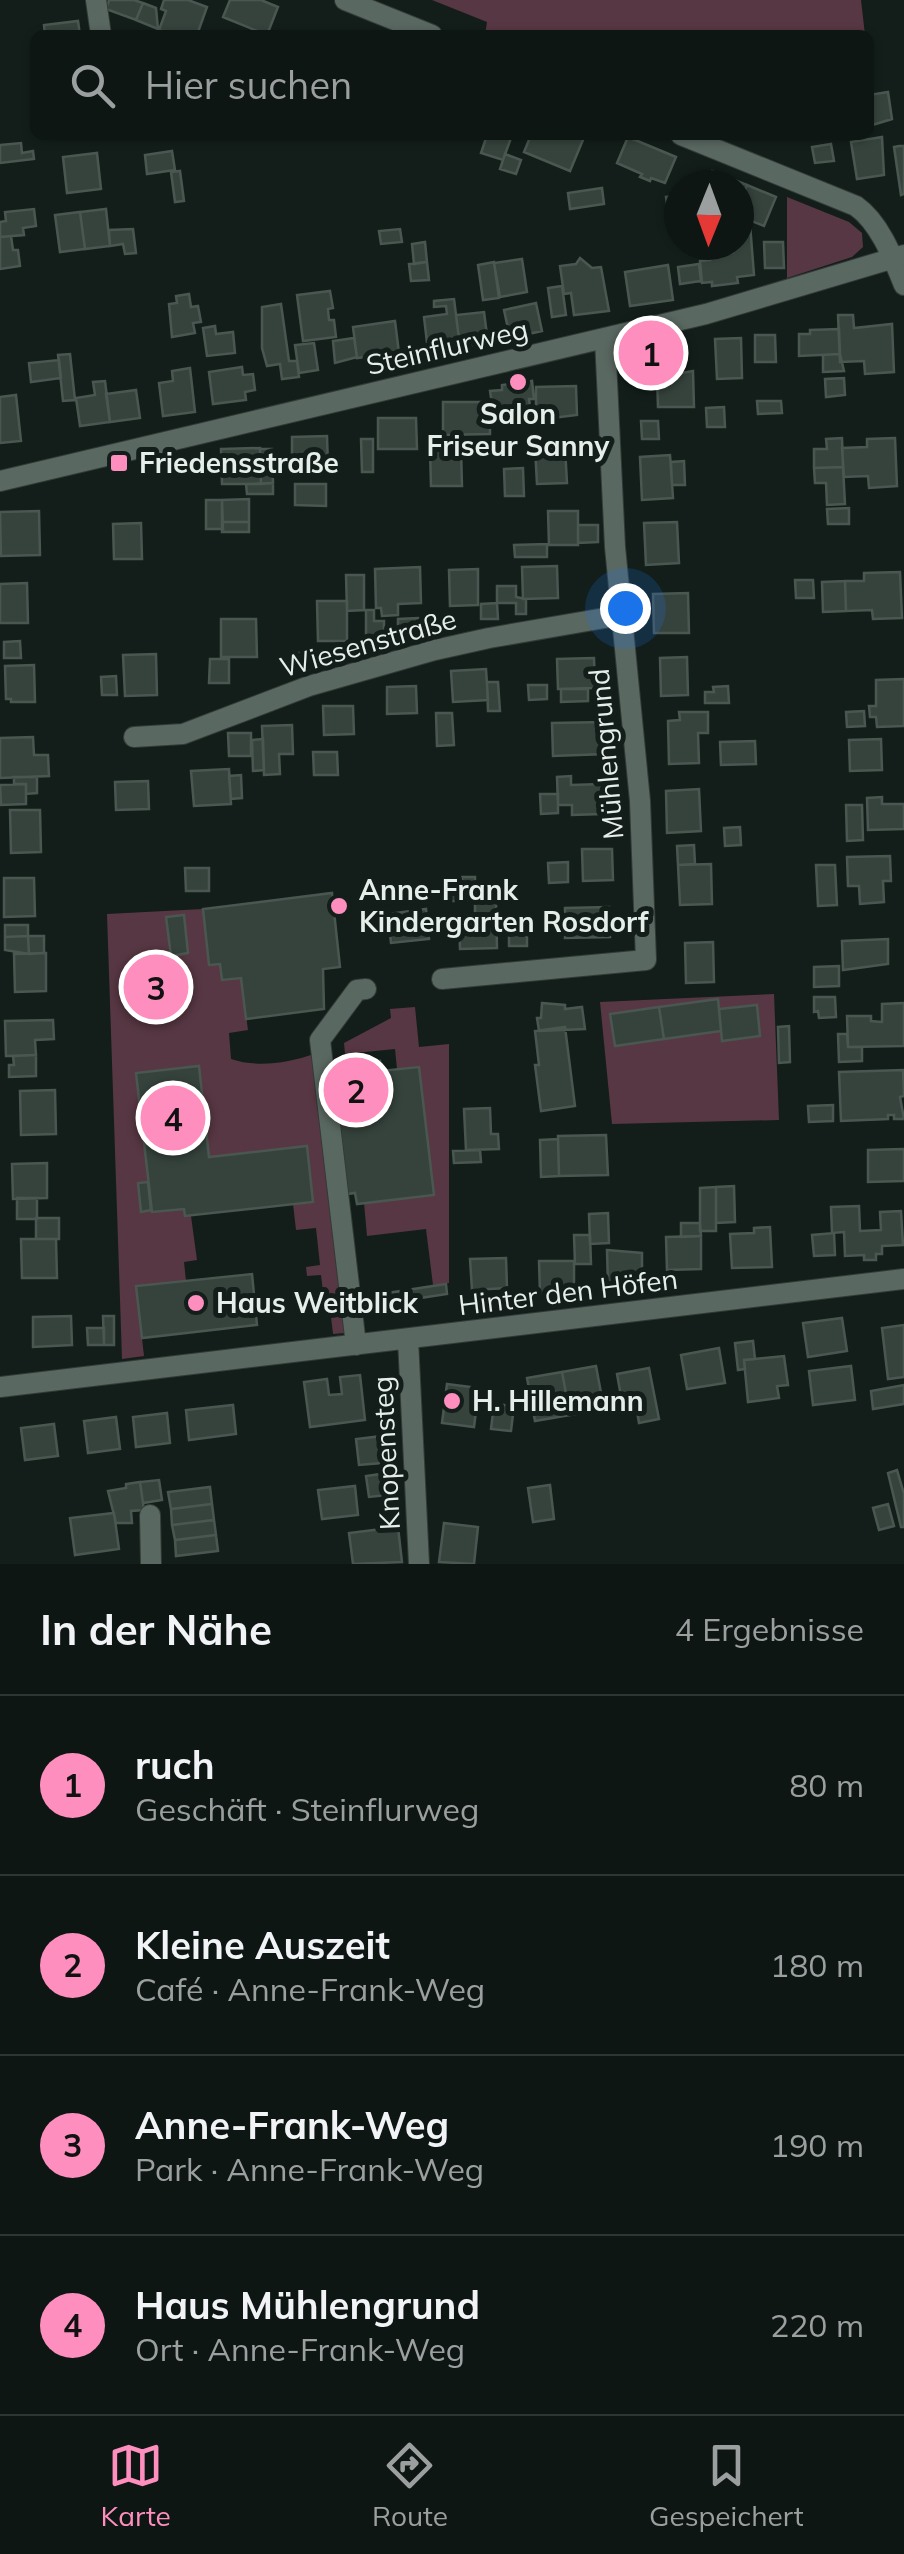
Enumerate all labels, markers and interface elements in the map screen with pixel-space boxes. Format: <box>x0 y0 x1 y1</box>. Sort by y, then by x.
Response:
search box <box>30 30 874 140</box>
icon: search <box>65 58 120 113</box>
text: Hier suchen <box>145 61 352 109</box>
north arrow <box>664 170 754 260</box>
street label: Steinflurweg <box>363 311 531 382</box>
pin: 1 <box>618 316 684 390</box>
marker: Salon Friseur Sanny <box>507 371 529 393</box>
place label: Salon Friseur Sanny <box>426 396 610 463</box>
place label: Friedensstraße <box>139 445 339 480</box>
marker: Friedensstraße <box>108 452 130 474</box>
your location <box>600 583 651 634</box>
street label: Wiesenstraße <box>276 601 460 684</box>
street label: Mühlengrund <box>581 667 630 841</box>
place label: Anne-Frank Kindergarten Rosdorf <box>359 872 649 939</box>
marker: Anne-Frank Kindergarten Rosdorf <box>328 895 350 917</box>
pin: 3 <box>124 950 188 1024</box>
pin: 2 <box>324 1052 388 1128</box>
pin: 4 <box>140 1080 206 1156</box>
street label: Hinter den Höfen <box>456 1261 680 1322</box>
place label: Haus Weitblick <box>216 1285 418 1320</box>
marker: Haus Weitblick <box>185 1292 207 1314</box>
street label: Knopensteg <box>364 1375 407 1531</box>
place label: H. Hillemann <box>472 1383 644 1418</box>
marker: H. Hillemann <box>441 1390 463 1412</box>
text: In der Nähe <box>40 1603 272 1656</box>
text: 4 Ergebnisse <box>675 1609 864 1649</box>
text: ruch <box>135 1741 215 1789</box>
text: 1 <box>63 1765 82 1805</box>
text: 80 m <box>789 1765 864 1805</box>
text: Geschäft · Steinflurweg <box>135 1789 479 1829</box>
text: Kleine Auszeit <box>135 1921 390 1969</box>
text: 2 <box>63 1945 82 1985</box>
text: 180 m <box>770 1945 864 1985</box>
text: Café · Anne-Frank-Weg <box>135 1969 485 2009</box>
text: Anne-Frank-Weg <box>135 2101 449 2149</box>
text: 3 <box>63 2125 82 2165</box>
text: 190 m <box>770 2125 864 2165</box>
text: Park · Anne-Frank-Weg <box>135 2149 484 2189</box>
text: Haus Mühlengrund <box>135 2281 480 2329</box>
text: 4 <box>63 2305 82 2345</box>
text: 220 m <box>770 2305 864 2345</box>
text: Ort · Anne-Frank-Weg <box>135 2329 465 2369</box>
tab: Karte <box>101 2438 171 2533</box>
tab: Route <box>372 2438 448 2533</box>
tab: Gespeichert <box>649 2438 803 2533</box>

